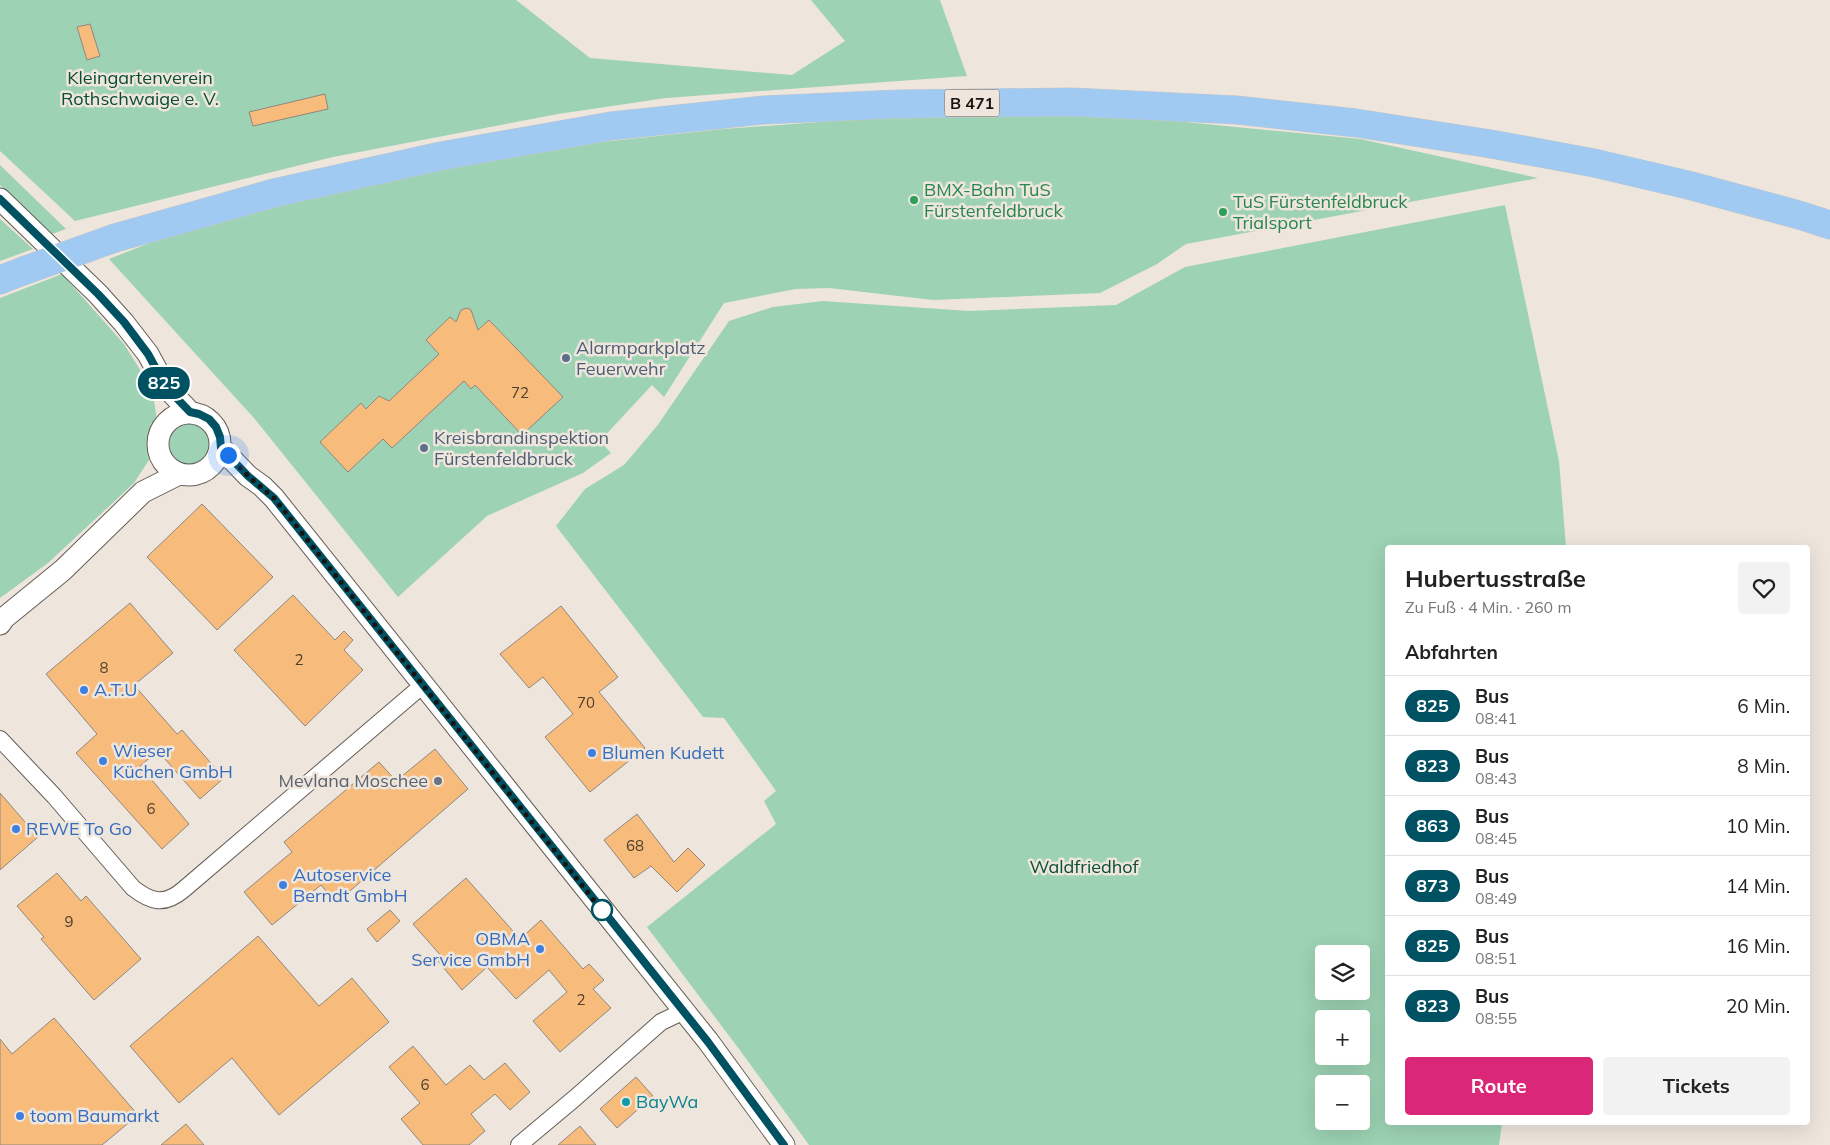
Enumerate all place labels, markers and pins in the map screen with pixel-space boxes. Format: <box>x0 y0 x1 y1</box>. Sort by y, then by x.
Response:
place label: BMX-Bahn TuS Fürstenfeldbruck <box>924 178 1063 222</box>
place label: TuS Fürstenfeldbruck Trialsport <box>1233 190 1408 234</box>
marker: BMX-Bahn TuS Fürstenfeldbruck <box>908 194 920 206</box>
marker: TuS Fürstenfeldbruck Trialsport <box>1217 206 1229 218</box>
place label: Alarmparkplatz Feuerwehr <box>576 336 706 380</box>
marker: Alarmparkplatz Feuerwehr <box>560 352 572 364</box>
place label: Kreisbrandinspektion Fürstenfeldbruck <box>434 426 609 470</box>
marker: Kreisbrandinspektion Fürstenfeldbruck <box>418 442 430 454</box>
place label: A.T.U <box>94 678 137 701</box>
marker: A.T.U <box>78 684 90 696</box>
place label: Wieser Küchen GmbH <box>113 739 233 783</box>
place label: Blumen Kudett <box>602 741 724 764</box>
marker: Blumen Kudett <box>586 747 598 759</box>
marker: Wieser Küchen GmbH <box>97 755 109 767</box>
place label: Mevlana Moschee <box>279 769 428 792</box>
marker: Mevlana Moschee <box>432 775 444 787</box>
place label: REWE To Go <box>26 817 132 840</box>
marker: REWE To Go <box>10 823 22 835</box>
place label: Autoservice Berndt GmbH <box>293 863 407 907</box>
marker: Autoservice Berndt GmbH <box>277 879 289 891</box>
unlabelled marker <box>591 899 613 921</box>
place label: OBMA Service GmbH <box>411 927 530 971</box>
marker: OBMA Service GmbH <box>534 943 546 955</box>
place label: BayWa <box>636 1090 698 1113</box>
marker: BayWa <box>620 1096 632 1108</box>
place label: toom Baumarkt <box>30 1104 159 1127</box>
marker: toom Baumarkt <box>14 1110 26 1122</box>

